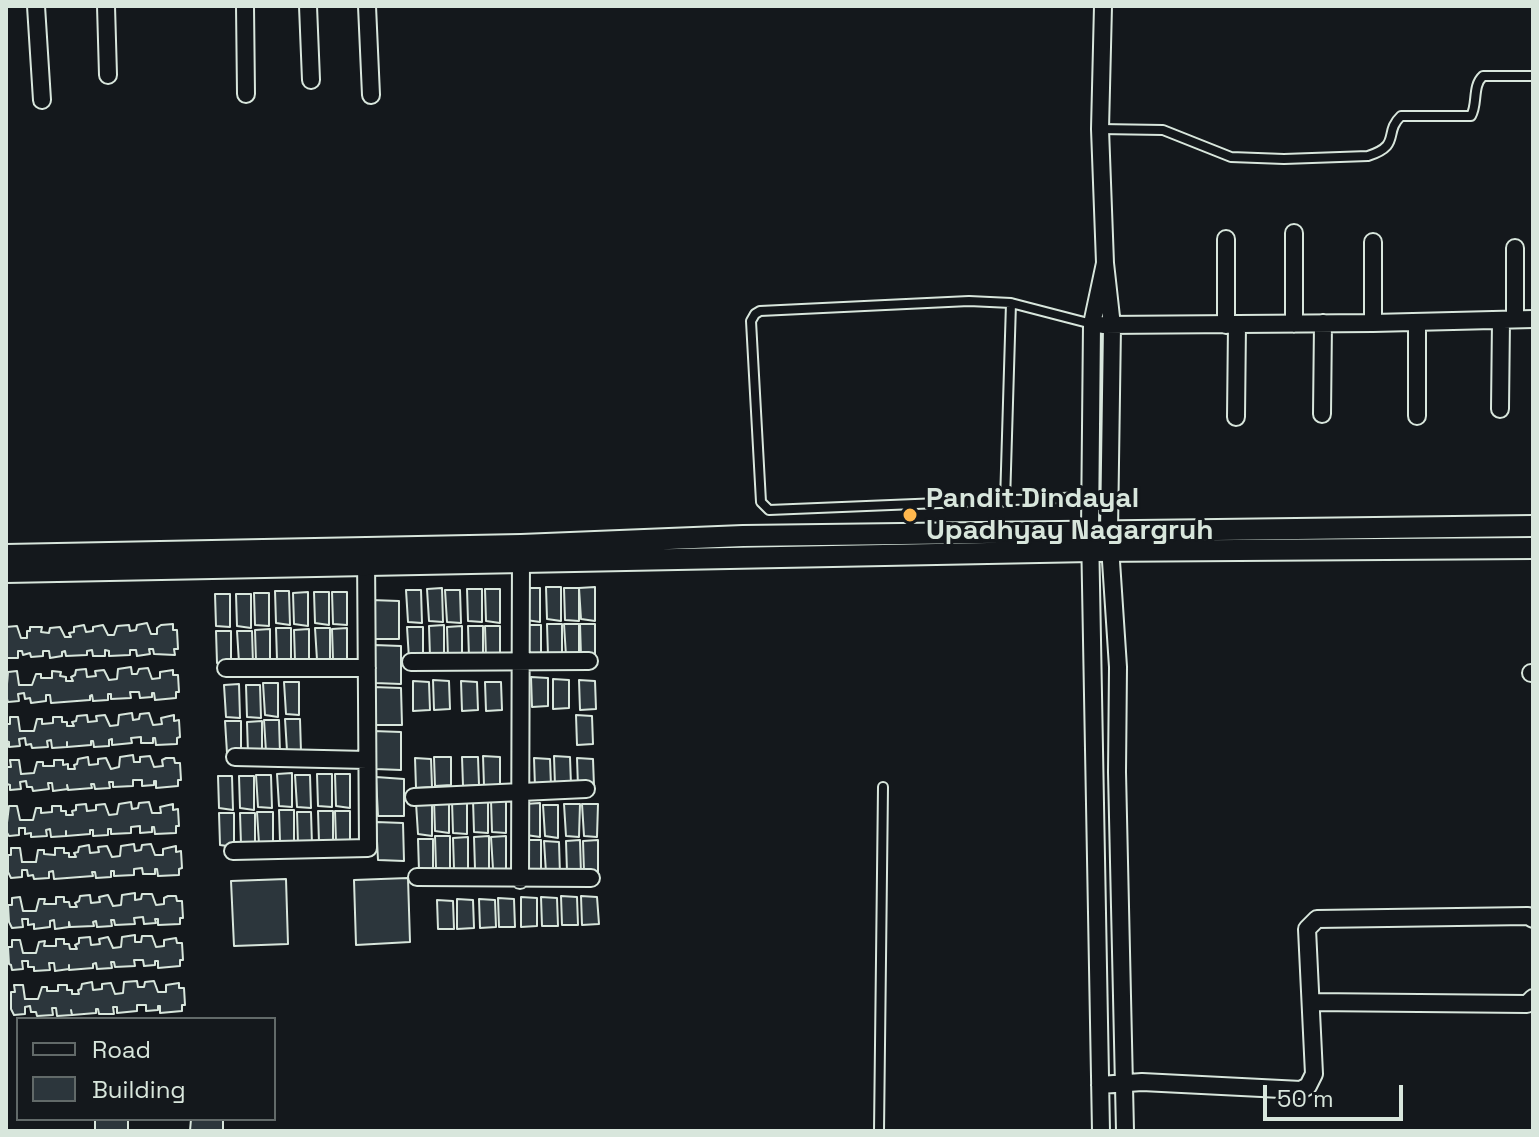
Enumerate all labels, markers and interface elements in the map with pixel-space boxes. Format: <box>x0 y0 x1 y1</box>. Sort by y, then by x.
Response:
place label: Pandit Dindayal Upadhyay Nagargruh <box>926 482 1214 548</box>
marker: Pandit Dindayal Upadhyay Nagargruh <box>901 506 919 524</box>
legend <box>16 1017 276 1121</box>
text: Road <box>92 1034 151 1065</box>
scale bar <box>1267 1069 1407 1119</box>
text: Building <box>92 1074 186 1105</box>
text: 50 m <box>1277 1083 1334 1114</box>

